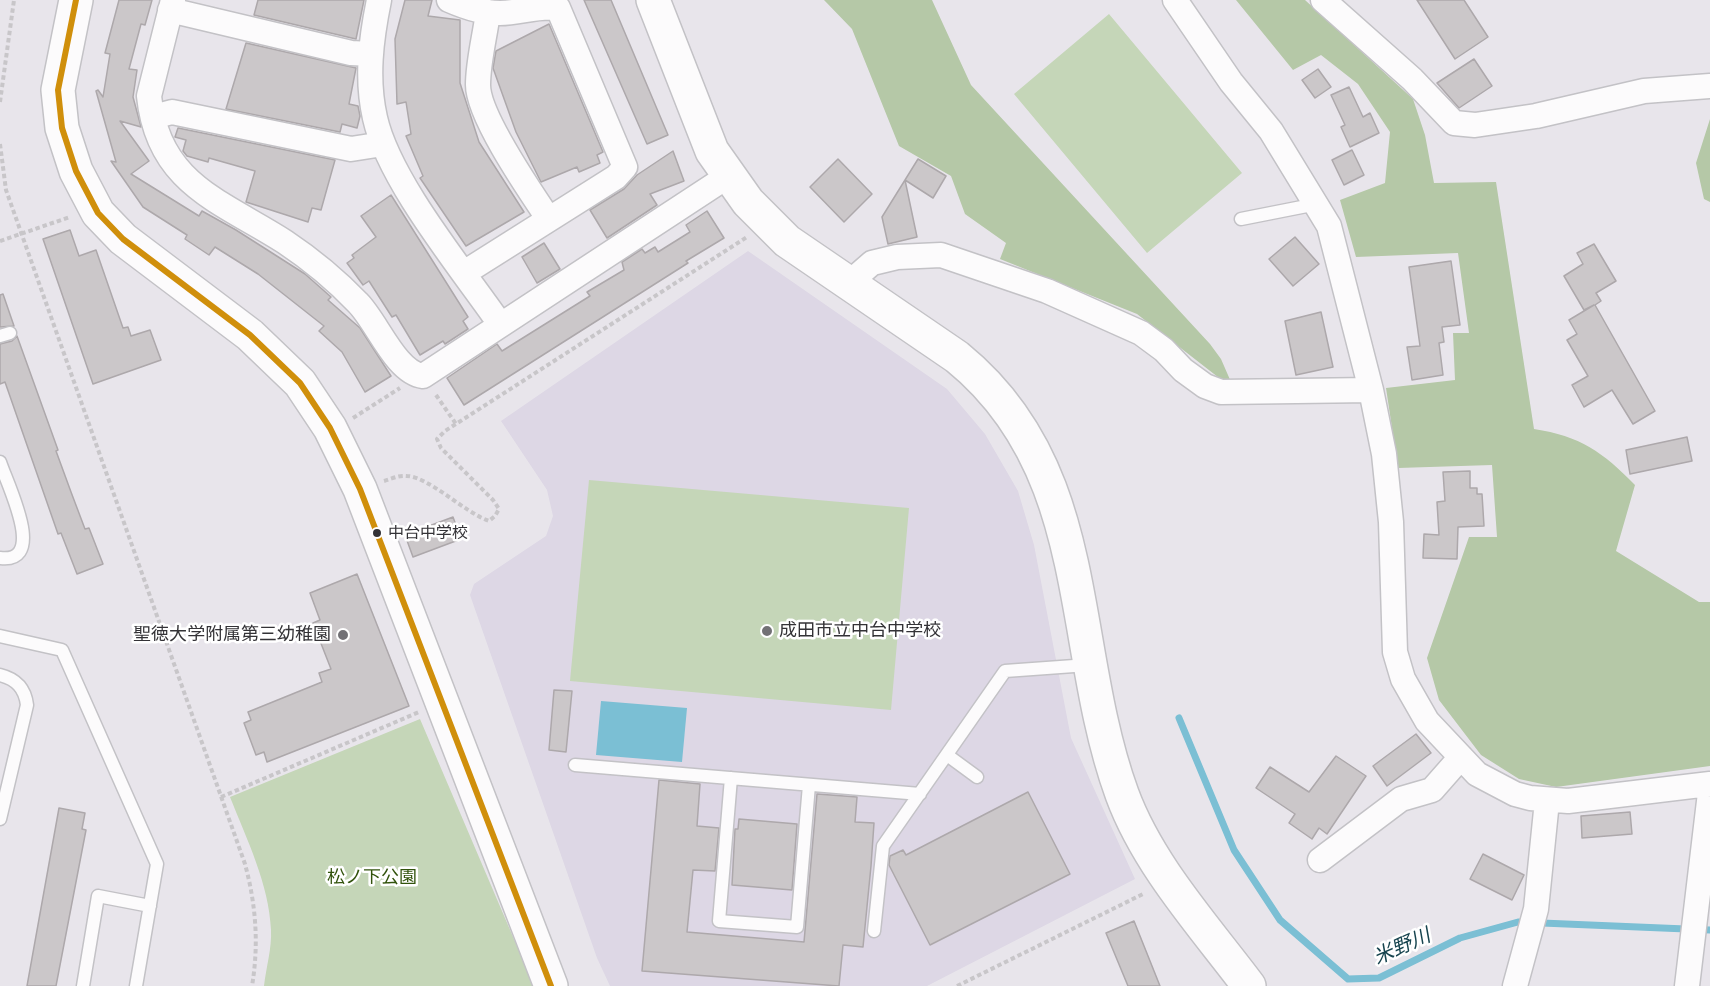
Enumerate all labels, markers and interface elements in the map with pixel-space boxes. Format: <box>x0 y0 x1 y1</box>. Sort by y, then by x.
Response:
place label: 中台中学校 <box>388 523 468 543</box>
marker: 中台中学校 <box>371 527 383 539</box>
place label: 成田市立中台中学校 <box>779 620 941 642</box>
place label: 聖徳大学附属第三幼稚園 <box>133 624 331 646</box>
marker: 成田市立中台中学校 <box>760 624 774 638</box>
marker: 聖徳大学附属第三幼稚園 <box>336 628 350 642</box>
park label: 松ノ下公園 <box>327 867 417 889</box>
water label: 米野川 <box>1370 924 1434 970</box>

